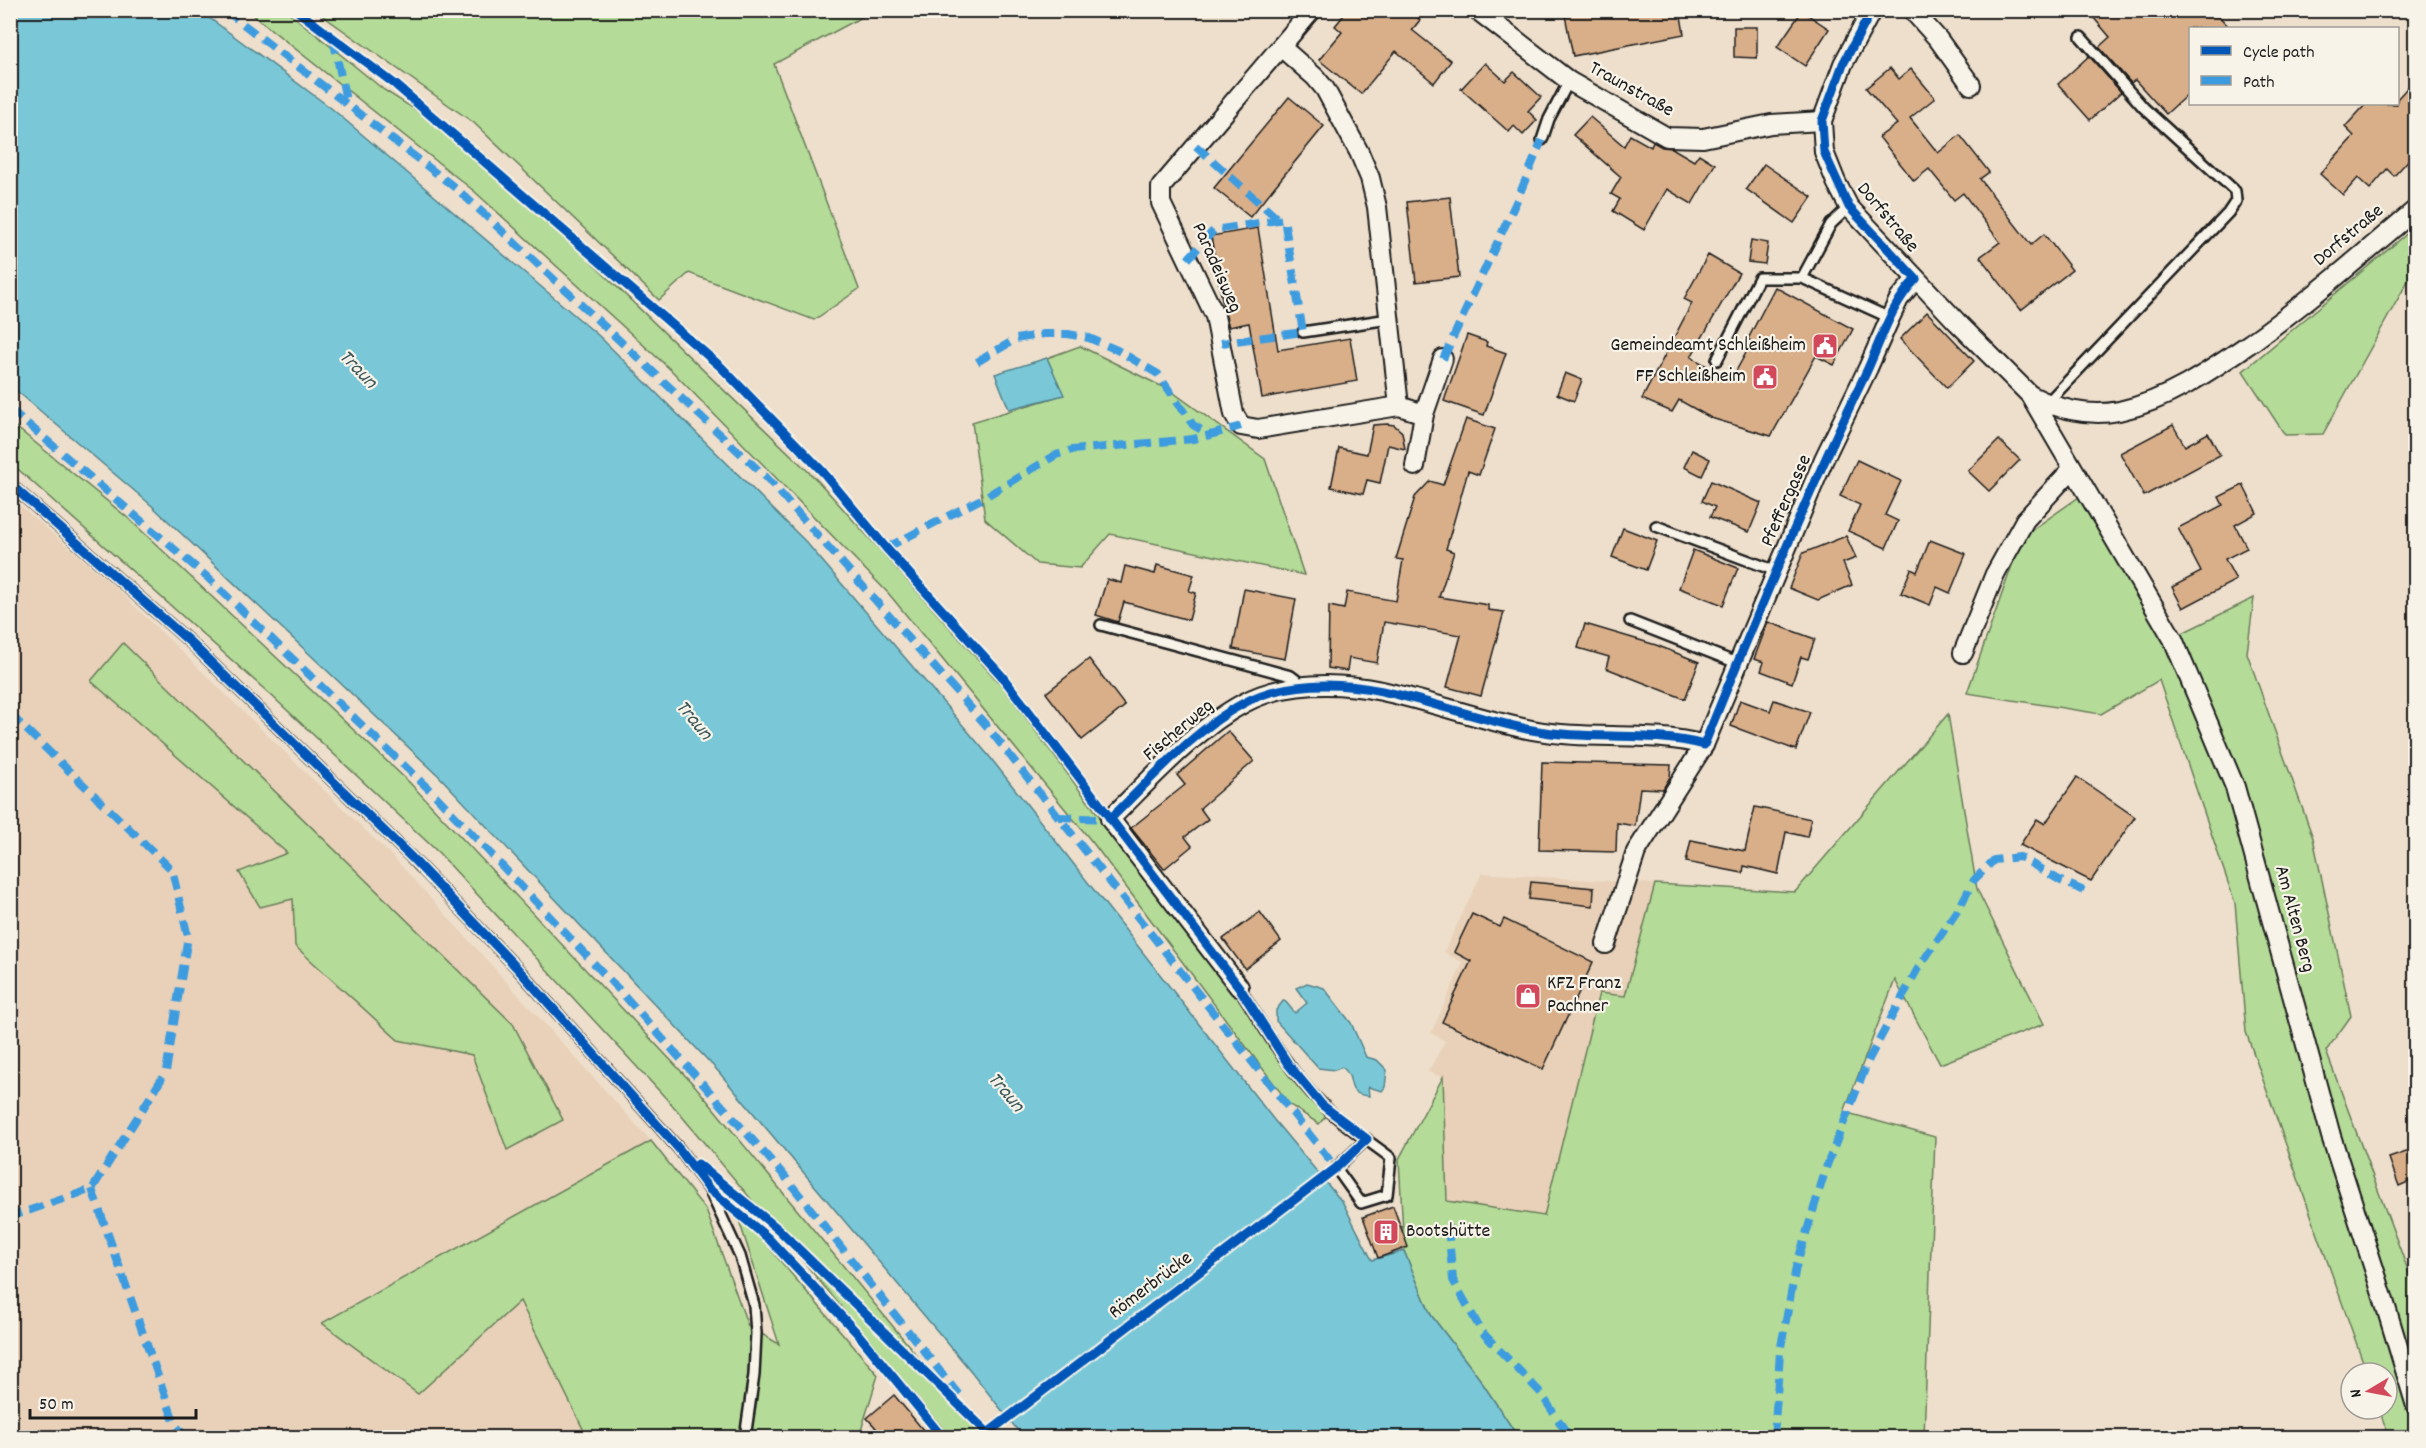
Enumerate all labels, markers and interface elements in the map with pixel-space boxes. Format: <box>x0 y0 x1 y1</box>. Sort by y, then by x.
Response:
legend <box>2189 27 2399 105</box>
text: Cycle path <box>2243 41 2314 66</box>
street label: Traunstraße <box>1583 55 1679 125</box>
text: Path <box>2243 71 2275 96</box>
street label: Dorfstraße <box>1849 177 1925 260</box>
street label: Dorfstraße <box>2308 198 2391 274</box>
street label: Paradeisweg <box>1184 218 1248 318</box>
public building icon: Gemeindeamt Schleißheim <box>1810 331 1840 361</box>
place label: Gemeindeamt Schleißheim <box>1610 332 1806 360</box>
water label: Traun <box>331 343 384 397</box>
public building icon: FF Schleißheim <box>1750 362 1780 392</box>
place label: FF Schleißheim <box>1635 363 1746 391</box>
street label: Pfeffergasse <box>1754 450 1820 552</box>
street label: Fischerweg <box>1137 693 1221 769</box>
water label: Traun <box>667 694 720 749</box>
street label: Am Alten Berg <box>2266 863 2322 975</box>
place label: KFZ Franz Pachner <box>1547 970 1622 1021</box>
shop icon: KFZ Franz Pachner <box>1513 981 1543 1011</box>
water label: Traun <box>979 1066 1032 1121</box>
building icon: Bootshütte <box>1371 1217 1401 1247</box>
place label: Bootshütte <box>1406 1218 1491 1246</box>
street label: Römerbrücke <box>1103 1245 1199 1327</box>
north arrow <box>2339 1361 2399 1421</box>
scale bar <box>30 1382 196 1420</box>
text: N <box>2345 1387 2369 1399</box>
text: 50 m <box>39 1393 74 1418</box>

